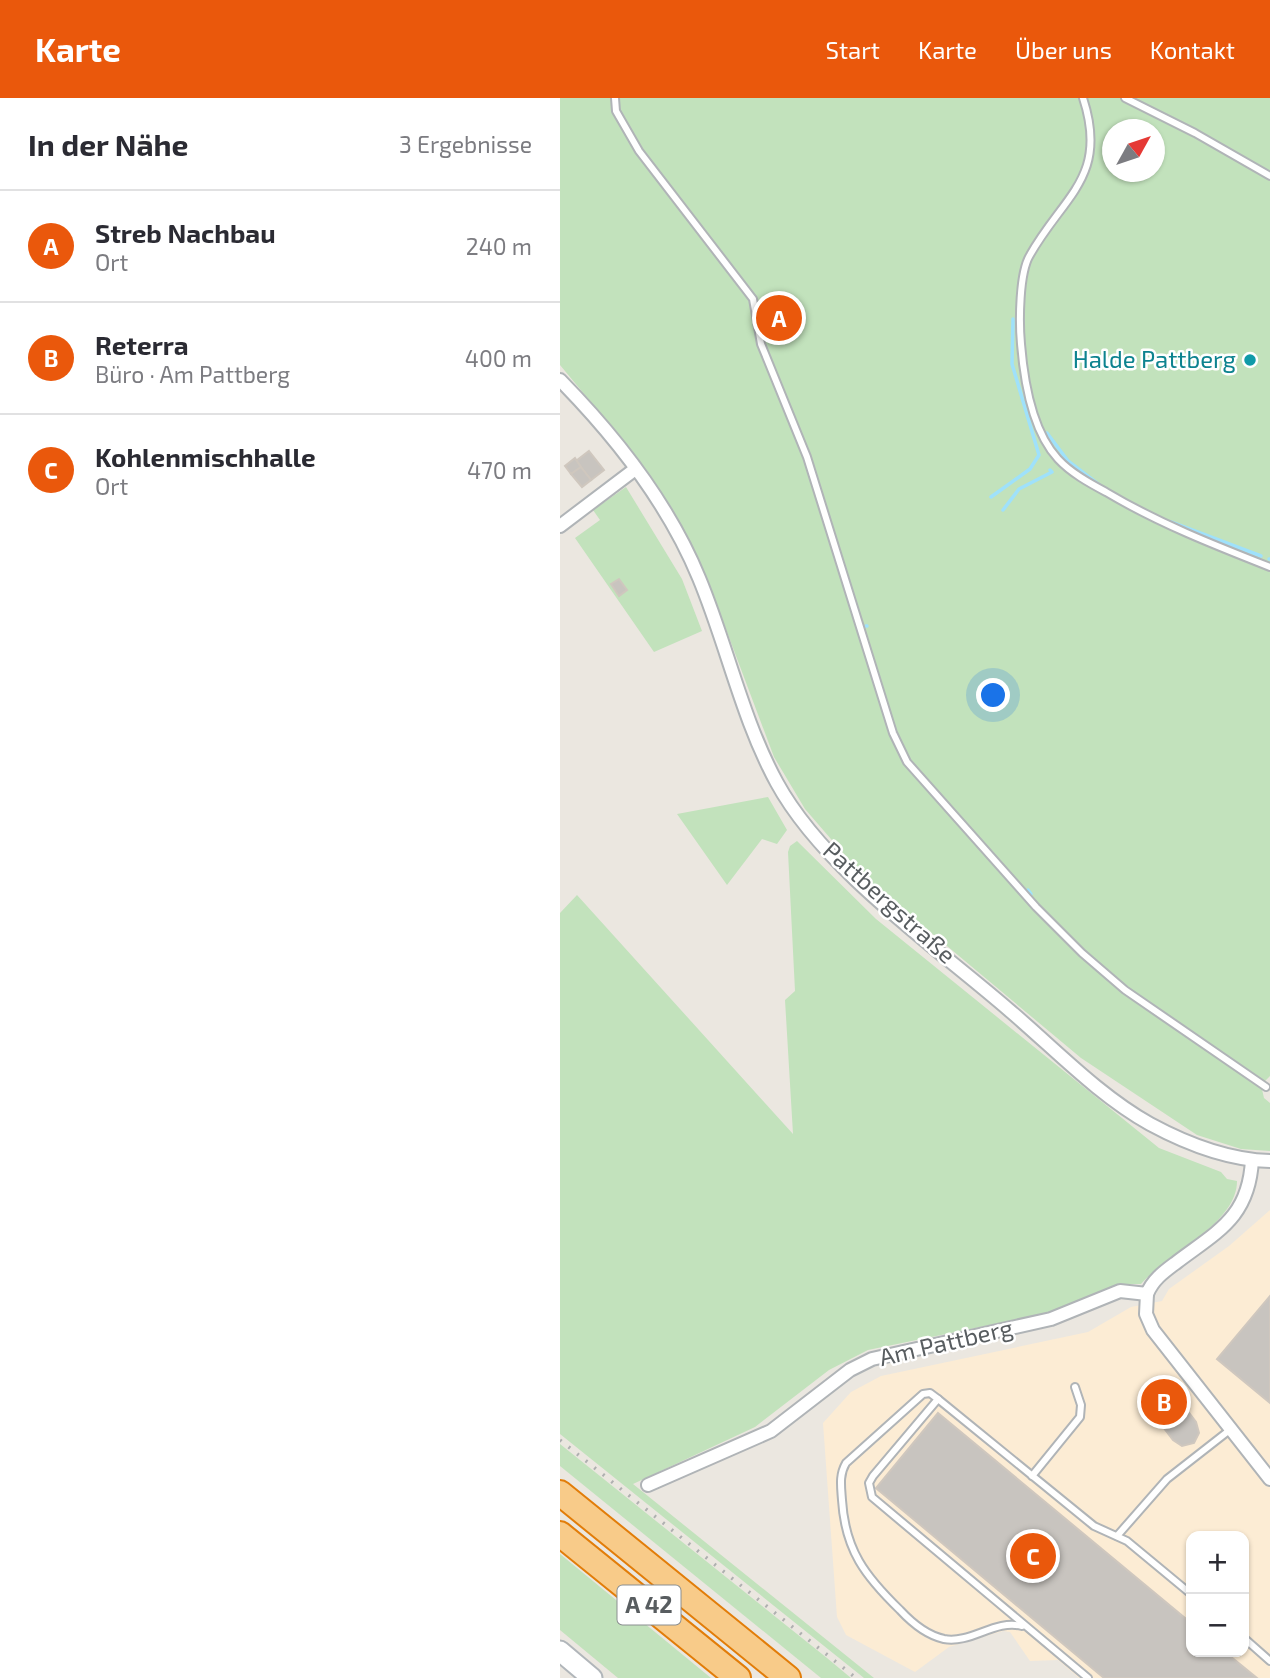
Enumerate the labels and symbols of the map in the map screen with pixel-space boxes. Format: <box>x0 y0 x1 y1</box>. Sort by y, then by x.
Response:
north arrow <box>1102 119 1165 182</box>
pin: A <box>756 292 802 344</box>
place label: Halde Pattberg <box>1073 344 1236 373</box>
marker: Halde Pattberg <box>1242 352 1258 368</box>
your location <box>976 678 1010 712</box>
street label: Pattbergstraße <box>818 835 962 969</box>
street label: Am Pattberg <box>876 1312 1015 1371</box>
pin: B <box>1141 1376 1187 1428</box>
pin: C <box>1010 1530 1056 1582</box>
road number: A 42 <box>617 1586 680 1624</box>

